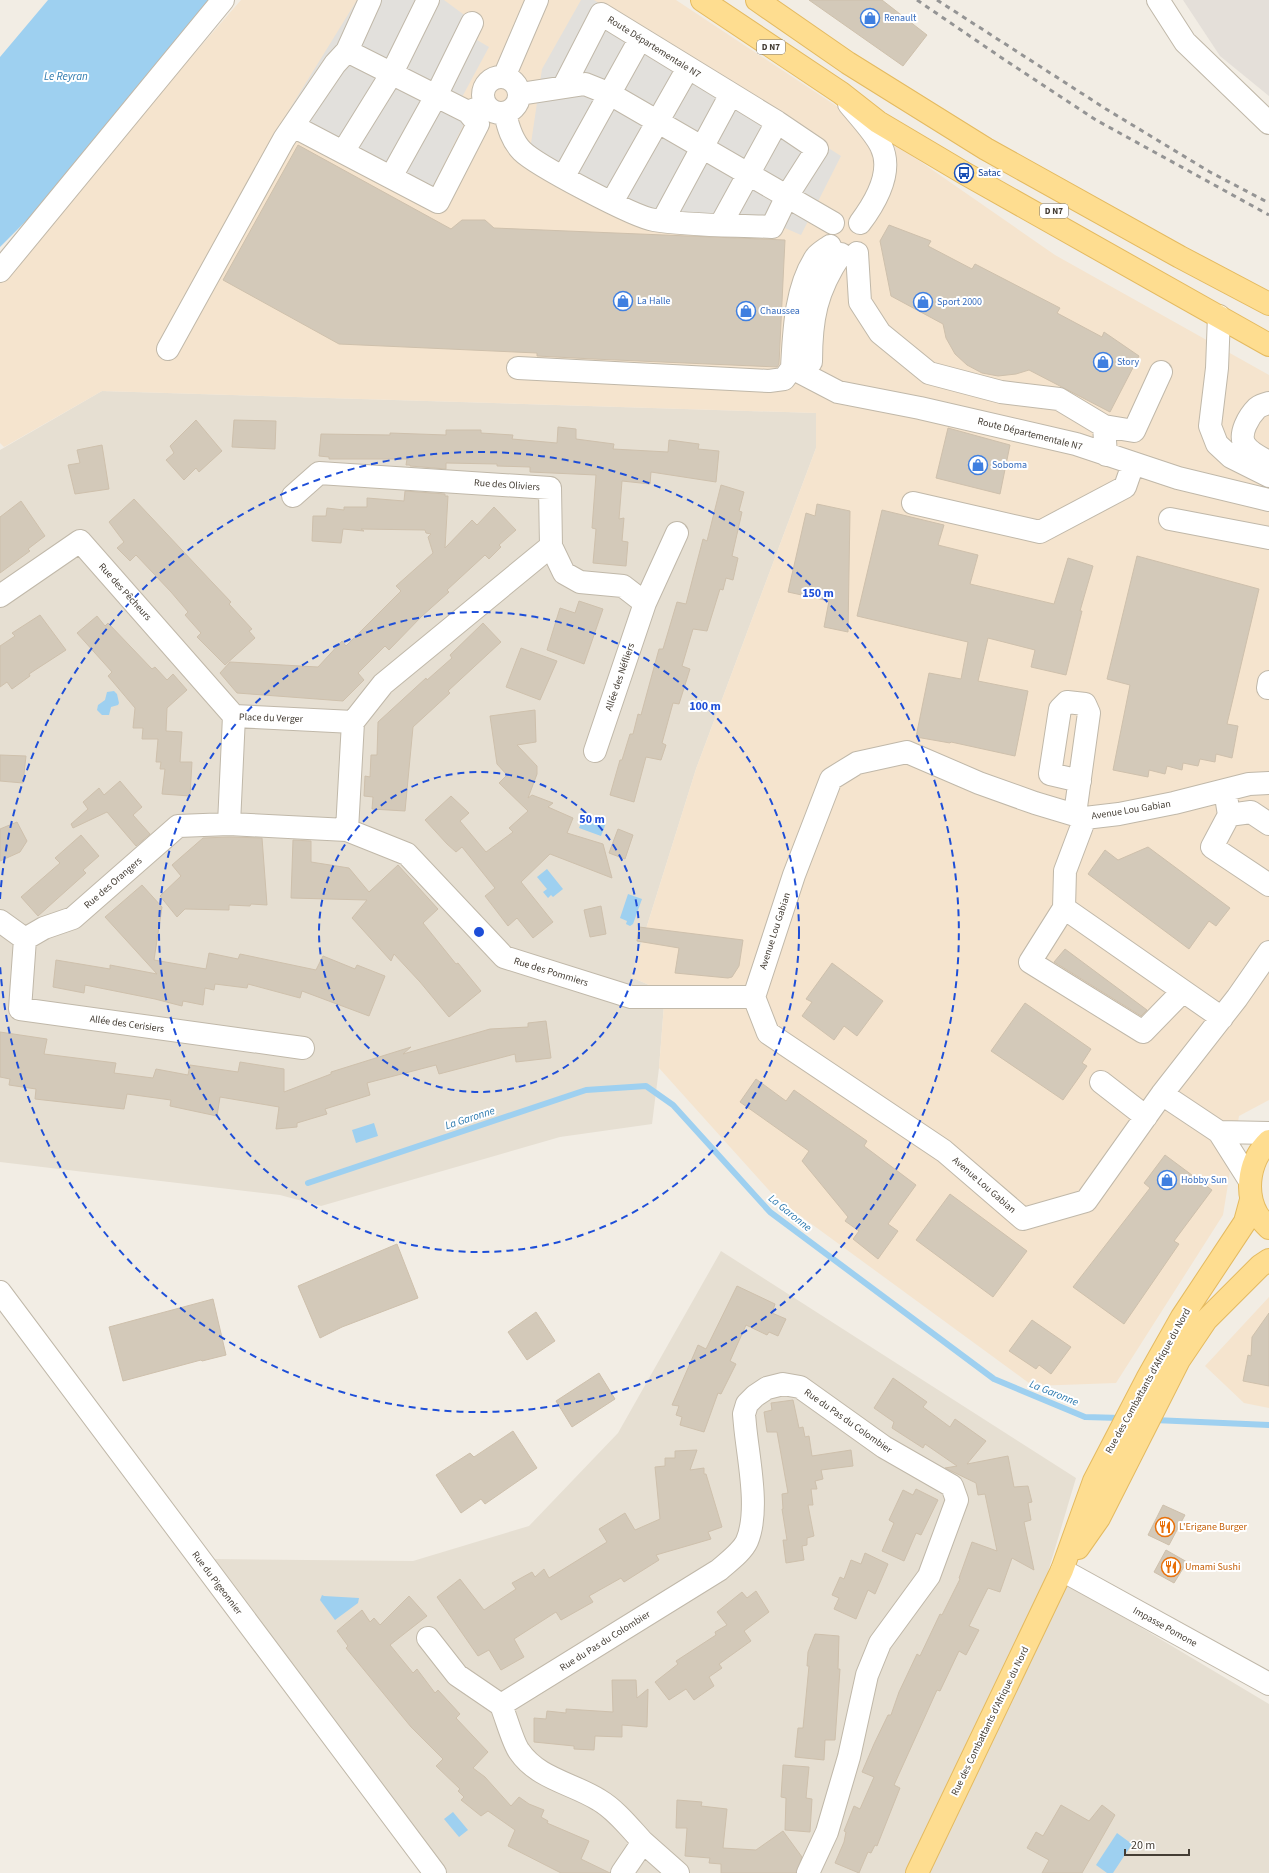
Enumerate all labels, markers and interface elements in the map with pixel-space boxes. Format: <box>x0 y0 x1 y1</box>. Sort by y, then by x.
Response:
shop icon: Renault <box>859 7 881 29</box>
place label: Renault <box>884 11 917 25</box>
street label: Route Départementale N7 <box>605 13 703 82</box>
road number: D N7 <box>757 40 785 54</box>
water label: Le Reyran <box>44 69 88 84</box>
bus stop icon: Satac <box>953 162 975 184</box>
place label: Satac <box>978 166 1001 180</box>
road number: D N7 <box>1040 204 1068 218</box>
shop icon: La Halle <box>612 290 634 312</box>
shop icon: Sport 2000 <box>912 291 934 313</box>
place label: La Halle <box>637 294 671 308</box>
place label: Sport 2000 <box>937 295 982 309</box>
shop icon: Chaussea <box>735 300 757 322</box>
place label: Chaussea <box>760 304 800 318</box>
shop icon: Story <box>1092 351 1114 373</box>
place label: Story <box>1117 355 1139 369</box>
street label: Route Départementale N7 <box>976 414 1084 454</box>
shop icon: Soboma <box>967 454 989 476</box>
place label: Soboma <box>992 458 1027 472</box>
street label: Rue des Oliviers <box>474 476 540 494</box>
street label: Rue des Pêcheurs <box>95 560 155 624</box>
text: 150 m <box>802 585 834 602</box>
street label: Allée des Néfliers <box>602 641 638 713</box>
text: 100 m <box>689 698 721 715</box>
street label: Place du Verger <box>239 710 304 726</box>
street label: Avenue Lou Gabian <box>1090 797 1172 823</box>
text: 50 m <box>579 811 605 828</box>
street label: Rue des Orangers <box>81 854 145 912</box>
street label: Avenue Lou Gabian <box>756 891 794 971</box>
centre of rings <box>472 925 486 939</box>
street label: Rue des Pommiers <box>512 954 590 990</box>
street label: Allée des Cerisiers <box>89 1012 165 1036</box>
water label: La Garonne <box>443 1103 497 1133</box>
street label: Avenue Lou Gabian <box>949 1153 1019 1217</box>
shop icon: Hobby Sun <box>1156 1169 1178 1191</box>
place label: Hobby Sun <box>1181 1173 1227 1187</box>
water label: La Garonne <box>765 1191 815 1235</box>
street label: Rue des Combattants d'Afrique du Nord <box>1102 1306 1194 1456</box>
water label: La Garonne <box>1027 1376 1081 1410</box>
street label: Rue du Pas du Colombier <box>801 1385 895 1457</box>
restaurant icon: L'Erigane Burger <box>1154 1516 1176 1538</box>
place label: L'Erigane Burger <box>1179 1520 1248 1534</box>
street label: Rue du Pigeonnier <box>188 1548 246 1618</box>
restaurant icon: Umami Sushi <box>1160 1556 1182 1578</box>
place label: Umami Sushi <box>1185 1560 1240 1574</box>
street label: Impasse Pomone <box>1130 1603 1200 1651</box>
street label: Rue du Pas du Colombier <box>557 1607 653 1675</box>
street label: Rue des Combattants d'Afrique du Nord <box>948 1644 1032 1798</box>
scale bar <box>1125 1831 1189 1857</box>
text: 20 m <box>1131 1837 1155 1854</box>

